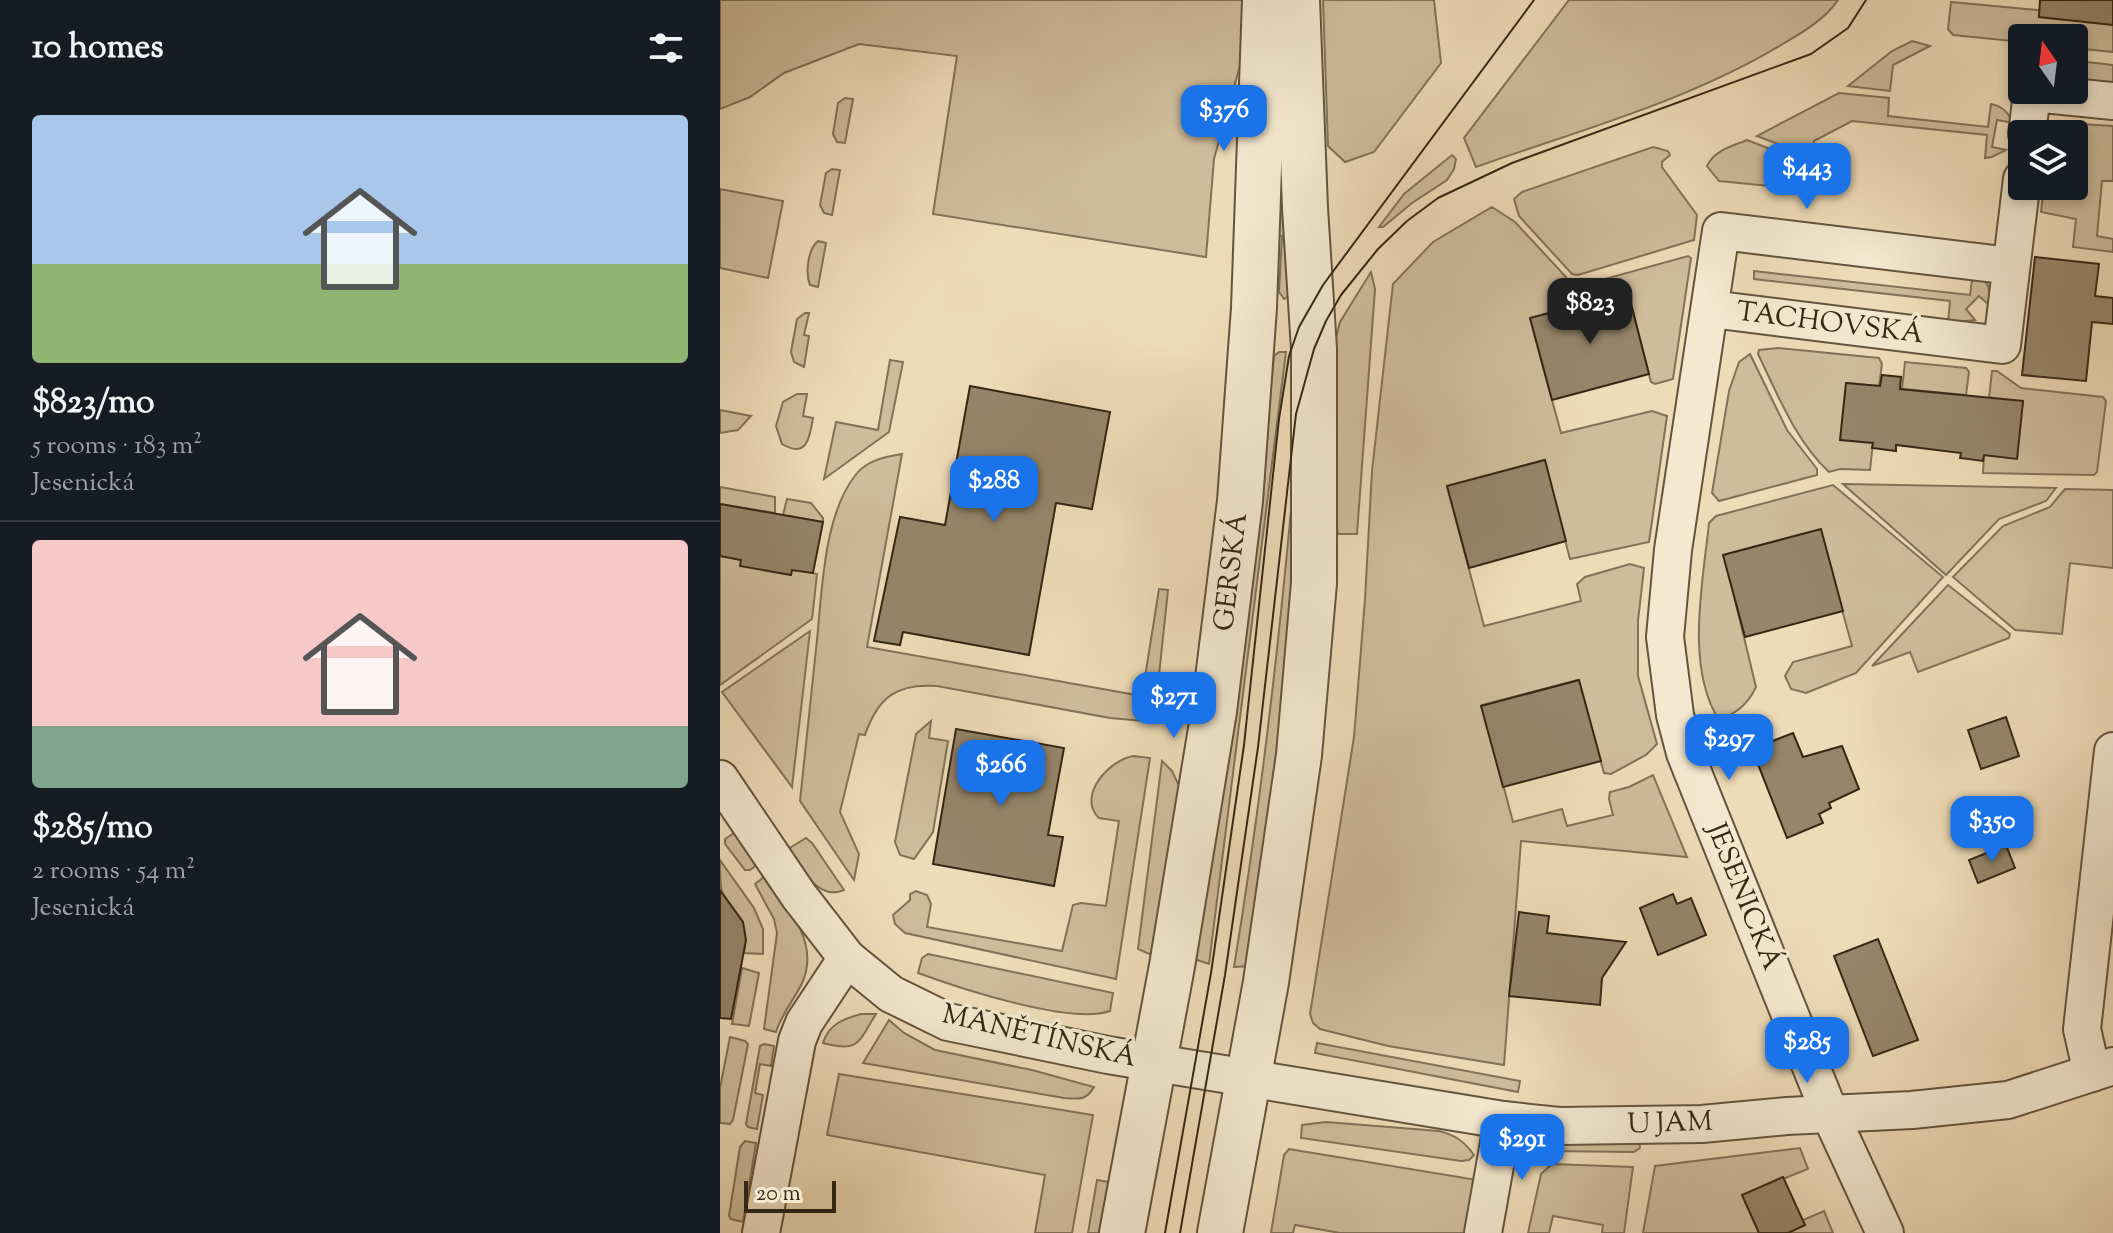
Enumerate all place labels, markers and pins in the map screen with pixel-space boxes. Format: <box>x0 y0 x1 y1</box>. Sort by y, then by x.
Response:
pin: $376 <box>1177 85 1271 153</box>
pin: $443 <box>1760 143 1854 211</box>
pin: $823 <box>1543 278 1637 346</box>
pin: $288 <box>947 456 1041 524</box>
pin: $271 <box>1127 672 1221 740</box>
pin: $297 <box>1682 714 1776 782</box>
pin: $266 <box>954 740 1048 808</box>
pin: $350 <box>1945 796 2039 864</box>
pin: $285 <box>1760 1017 1854 1085</box>
pin: $291 <box>1475 1114 1569 1182</box>

